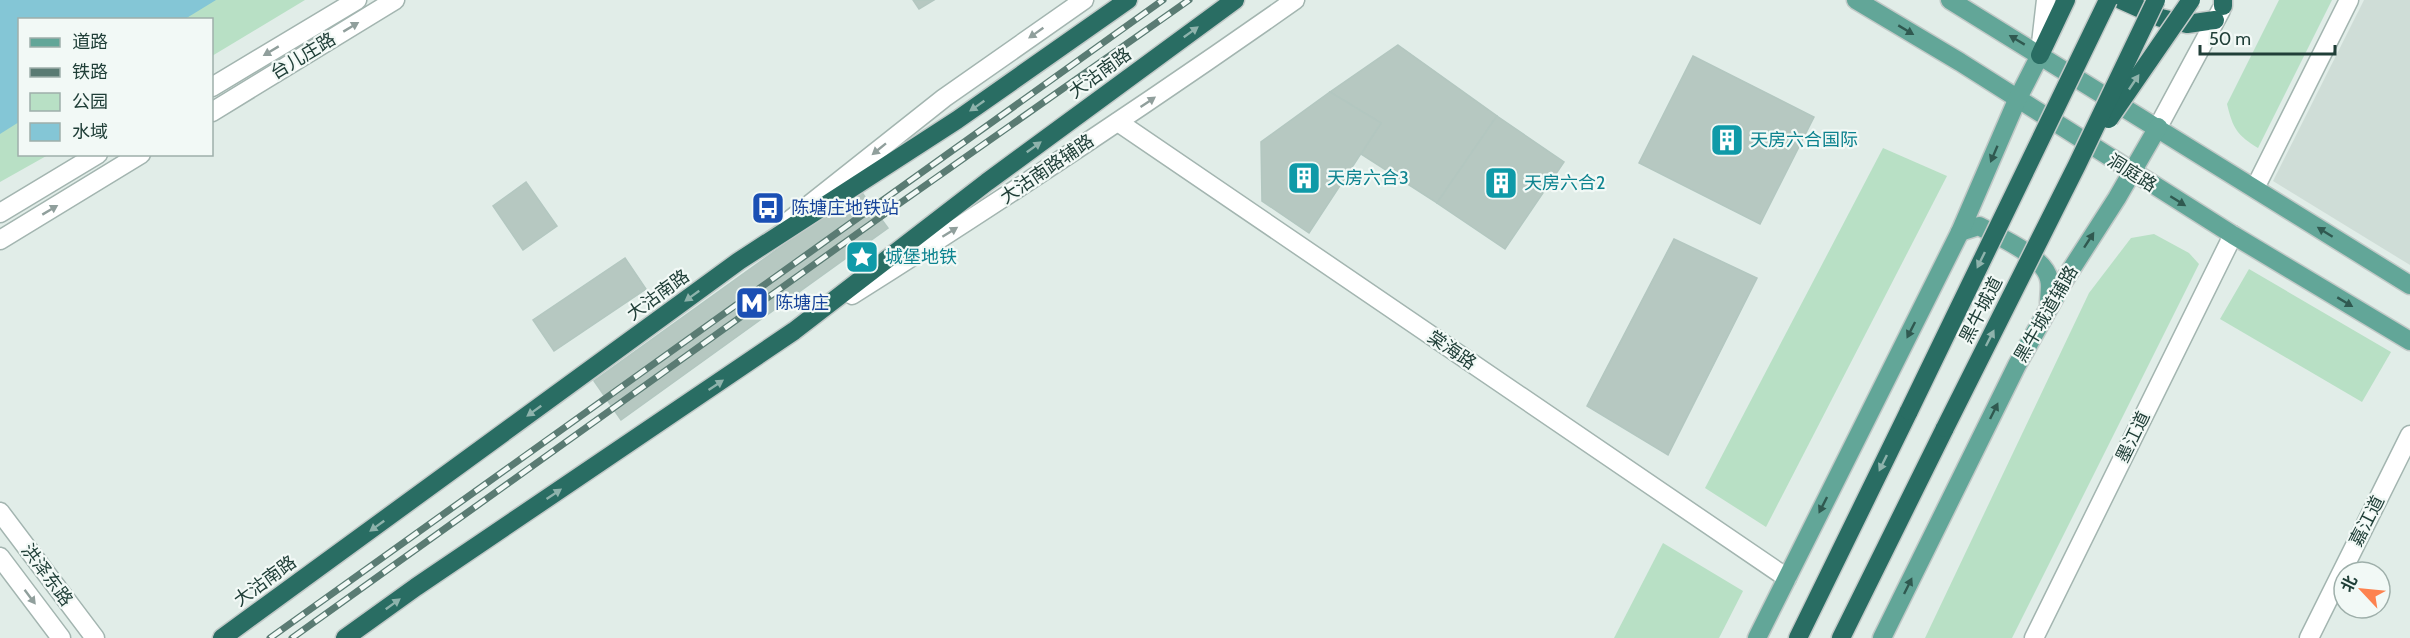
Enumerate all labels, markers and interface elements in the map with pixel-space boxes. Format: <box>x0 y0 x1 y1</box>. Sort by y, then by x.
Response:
legend <box>18 18 213 156</box>
scale bar <box>2200 18 2335 56</box>
one-way arrow <box>343 21 359 32</box>
one-way arrow <box>1898 25 1915 35</box>
one-way arrow <box>1183 26 1199 38</box>
one-way arrow <box>1028 27 1044 38</box>
street label: 台儿庄路 <box>266 28 340 84</box>
text: 50 m <box>2209 28 2251 50</box>
text: 道路 <box>72 31 108 53</box>
one-way arrow <box>2009 35 2025 46</box>
street label: 大沽南路 <box>1064 43 1136 103</box>
one-way arrow <box>263 46 279 57</box>
text: 铁路 <box>72 61 108 83</box>
one-way arrow <box>2128 74 2140 90</box>
text: 公园 <box>72 91 108 113</box>
one-way arrow <box>1140 96 1156 108</box>
one-way arrow <box>969 100 985 111</box>
text: 水域 <box>72 121 108 143</box>
building icon: 天房六合国际 <box>1709 122 1745 158</box>
place label: 天房六合国际 <box>1750 129 1858 151</box>
street label: 大沽南路辅路 <box>996 130 1098 208</box>
one-way arrow <box>1025 141 1041 153</box>
one-way arrow <box>871 143 887 156</box>
one-way arrow <box>1989 145 1998 163</box>
street label: 洞庭路 <box>2103 149 2161 197</box>
building icon: 天房六合3 <box>1286 160 1322 196</box>
building icon: 天房六合2 <box>1483 165 1519 201</box>
place label: 天房六合3 <box>1327 167 1409 189</box>
place label: 天房六合2 <box>1524 172 1605 194</box>
bus stop icon: 陈塘庄地铁站 <box>750 190 786 226</box>
one-way arrow <box>2170 196 2186 207</box>
place label: 陈塘庄地铁站 <box>791 197 899 219</box>
one-way arrow <box>42 204 58 215</box>
one-way arrow <box>2317 226 2333 237</box>
one-way arrow <box>942 227 959 238</box>
one-way arrow <box>2084 232 2095 249</box>
place icon: 城堡地铁 <box>844 239 880 275</box>
place label: 城堡地铁 <box>885 246 957 268</box>
one-way arrow <box>1976 252 1985 269</box>
street label: 黑牛城道辅路 <box>2009 262 2083 366</box>
street label: 大沽南路 <box>622 265 694 325</box>
street label: 黑牛城道 <box>1955 273 2007 347</box>
metro station icon: 陈塘庄 <box>734 285 770 321</box>
one-way arrow <box>684 290 700 302</box>
place label: 陈塘庄 <box>775 292 829 314</box>
one-way arrow <box>2337 297 2353 308</box>
one-way arrow <box>1906 322 1915 339</box>
street label: 棠海路 <box>1423 326 1481 374</box>
one-way arrow <box>1986 329 1995 346</box>
one-way arrow <box>707 379 723 391</box>
one-way arrow <box>1990 402 1999 419</box>
one-way arrow <box>527 405 543 417</box>
street label: 墨江道 <box>2111 408 2155 466</box>
one-way arrow <box>1879 455 1888 472</box>
one-way arrow <box>546 489 562 500</box>
street label: 嘉江道 <box>2345 492 2389 550</box>
one-way arrow <box>1819 496 1828 513</box>
one-way arrow <box>369 519 384 531</box>
street label: 洪泽东路 <box>17 540 77 610</box>
street label: 大沽南路 <box>229 551 301 611</box>
north arrow <box>2332 560 2392 620</box>
text: 北 <box>2337 572 2361 595</box>
one-way arrow <box>1903 577 1913 594</box>
one-way arrow <box>24 590 36 605</box>
one-way arrow <box>385 598 400 610</box>

